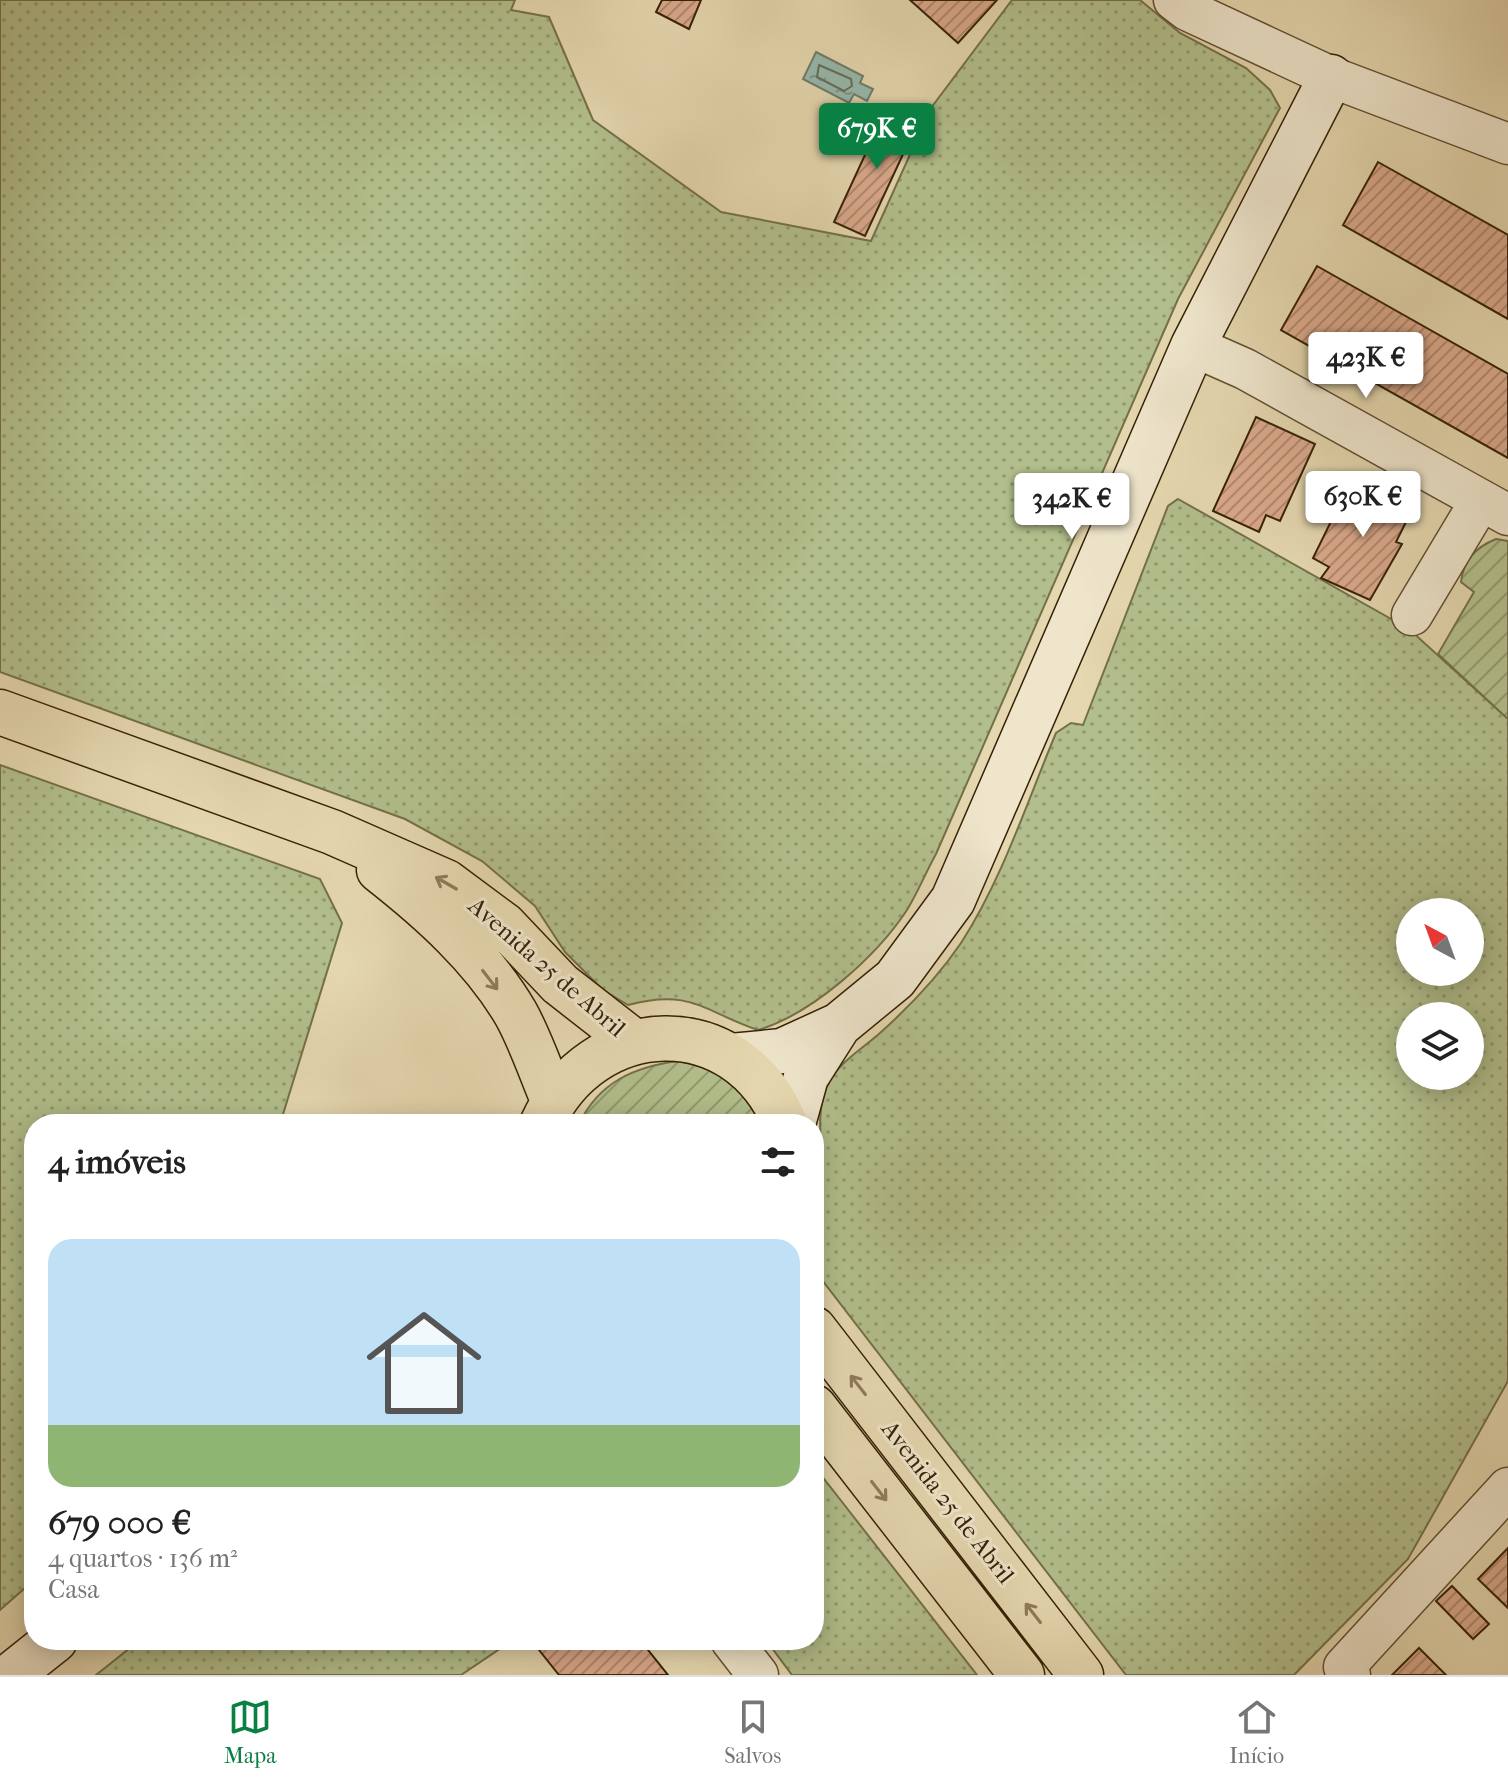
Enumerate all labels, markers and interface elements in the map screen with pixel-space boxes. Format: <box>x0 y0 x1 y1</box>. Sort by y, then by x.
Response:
pin: 679K € <box>812 103 942 171</box>
text: 679K € <box>837 113 917 144</box>
pin: 423K € <box>1301 332 1431 400</box>
text: 423K € <box>1326 342 1406 373</box>
pin: 630K € <box>1298 471 1428 539</box>
pin: 342K € <box>1007 473 1137 541</box>
text: 630K € <box>1323 481 1403 512</box>
text: 342K € <box>1032 483 1112 514</box>
one-way arrow <box>435 875 458 891</box>
street label: Avenida 25 de Abril <box>462 891 631 1043</box>
north arrow <box>1396 898 1484 986</box>
map controls <box>1396 898 1484 1090</box>
one-way arrow <box>482 969 499 990</box>
button: layers <box>1396 1002 1484 1090</box>
icon: filters <box>756 1140 800 1184</box>
text: 4 imóveis <box>48 1142 186 1182</box>
icon: home <box>352 1291 496 1435</box>
one-way arrow <box>849 1375 866 1396</box>
street label: Avenida 25 de Abril <box>875 1414 1020 1589</box>
one-way arrow <box>870 1480 888 1501</box>
text: 679 000 € <box>48 1503 191 1543</box>
text: 4 quartos · 136 m² <box>48 1543 237 1574</box>
text: Casa <box>48 1574 99 1605</box>
one-way arrow <box>1025 1603 1042 1624</box>
tab: Mapa <box>224 1695 276 1769</box>
tab: Salvos <box>724 1695 781 1769</box>
tab: Início <box>1229 1695 1284 1769</box>

